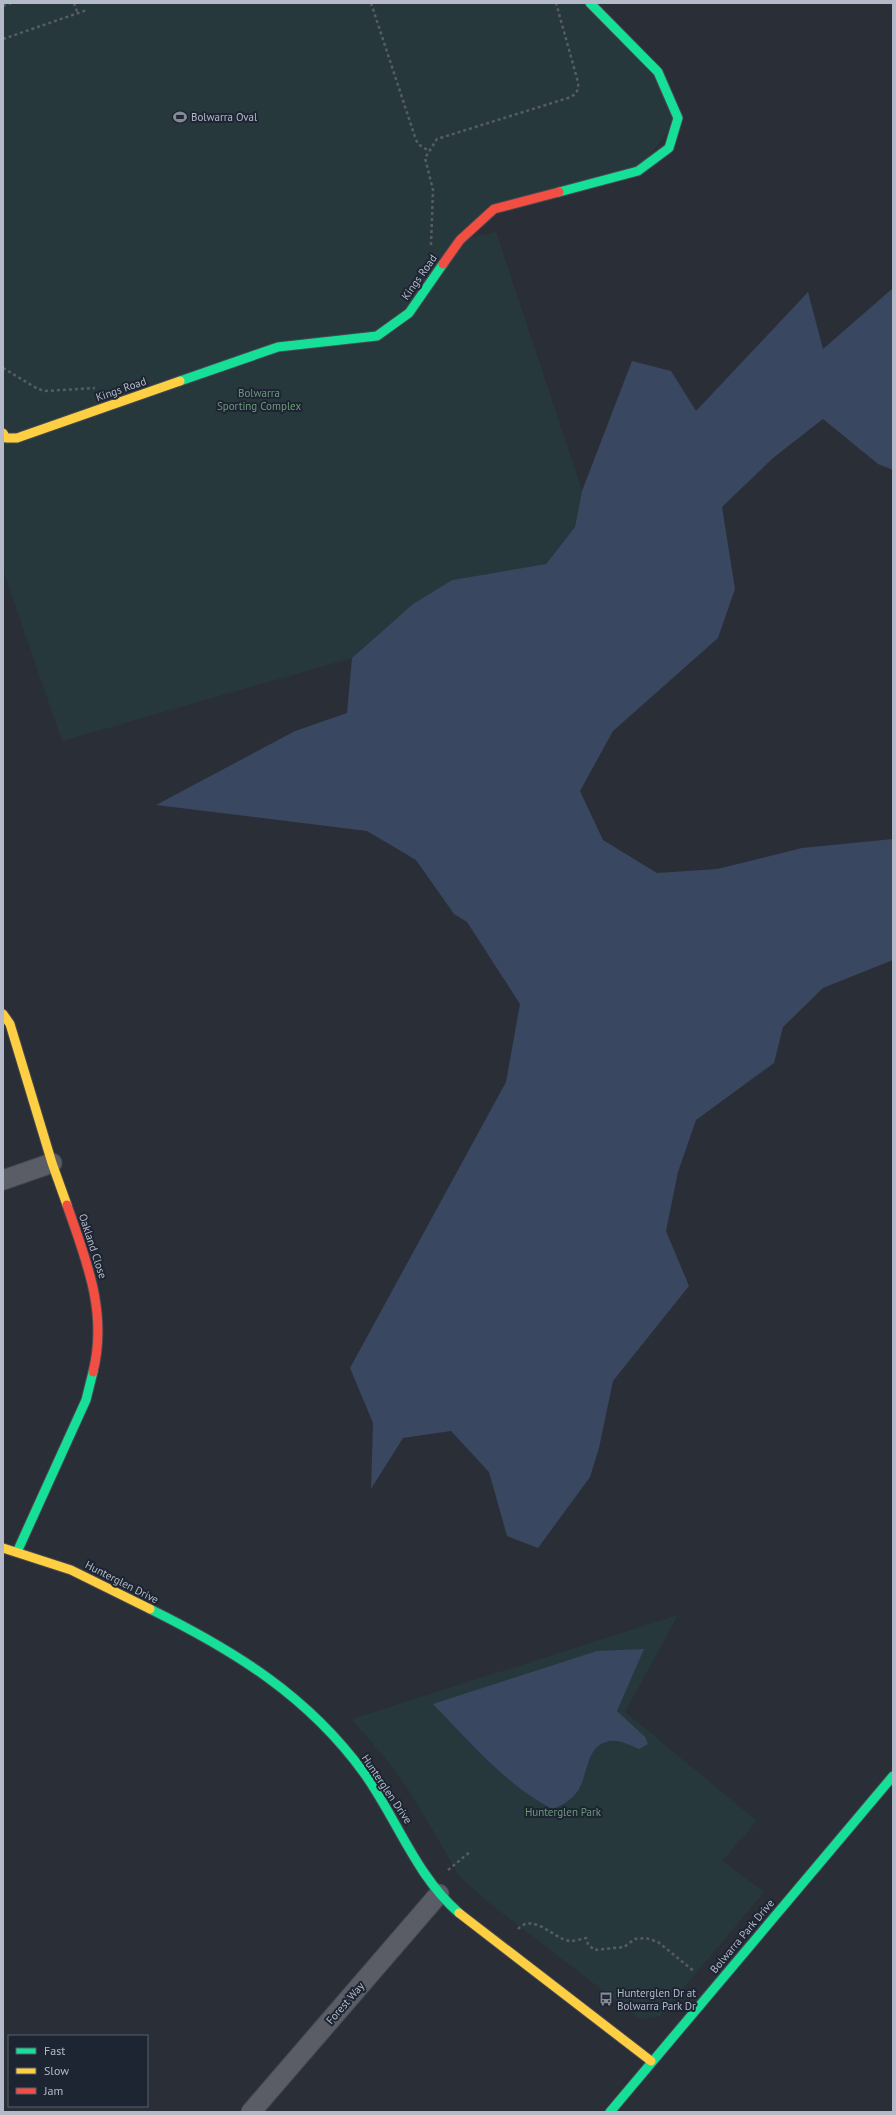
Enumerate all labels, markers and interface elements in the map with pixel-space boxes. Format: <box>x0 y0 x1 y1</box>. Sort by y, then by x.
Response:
sports icon: Bolwarra Oval <box>172 109 188 125</box>
place label: Bolwarra Oval <box>191 110 258 124</box>
street label: Kings Road <box>398 251 440 302</box>
street label: Kings Road <box>94 374 148 404</box>
park label: Bolwarra Sporting Complex <box>217 386 301 413</box>
street label: Oakland Close <box>76 1212 110 1281</box>
street label: Hunterglen Drive <box>83 1557 161 1607</box>
street label: Hunterglen Drive <box>359 1752 416 1827</box>
park label: Hunterglen Park <box>525 1805 602 1819</box>
street label: Bolwarra Park Drive <box>707 1896 777 1976</box>
street label: Forest Way <box>323 1978 368 2027</box>
place label: Hunterglen Dr at Bolwarra Park Dr <box>617 1986 696 2013</box>
bus stop icon: Hunterglen Dr at Bolwarra Park Dr <box>598 1991 614 2007</box>
legend <box>8 2035 148 2107</box>
text: Fast <box>44 2043 65 2058</box>
text: Slow <box>44 2063 69 2078</box>
text: Jam <box>43 2083 63 2098</box>

